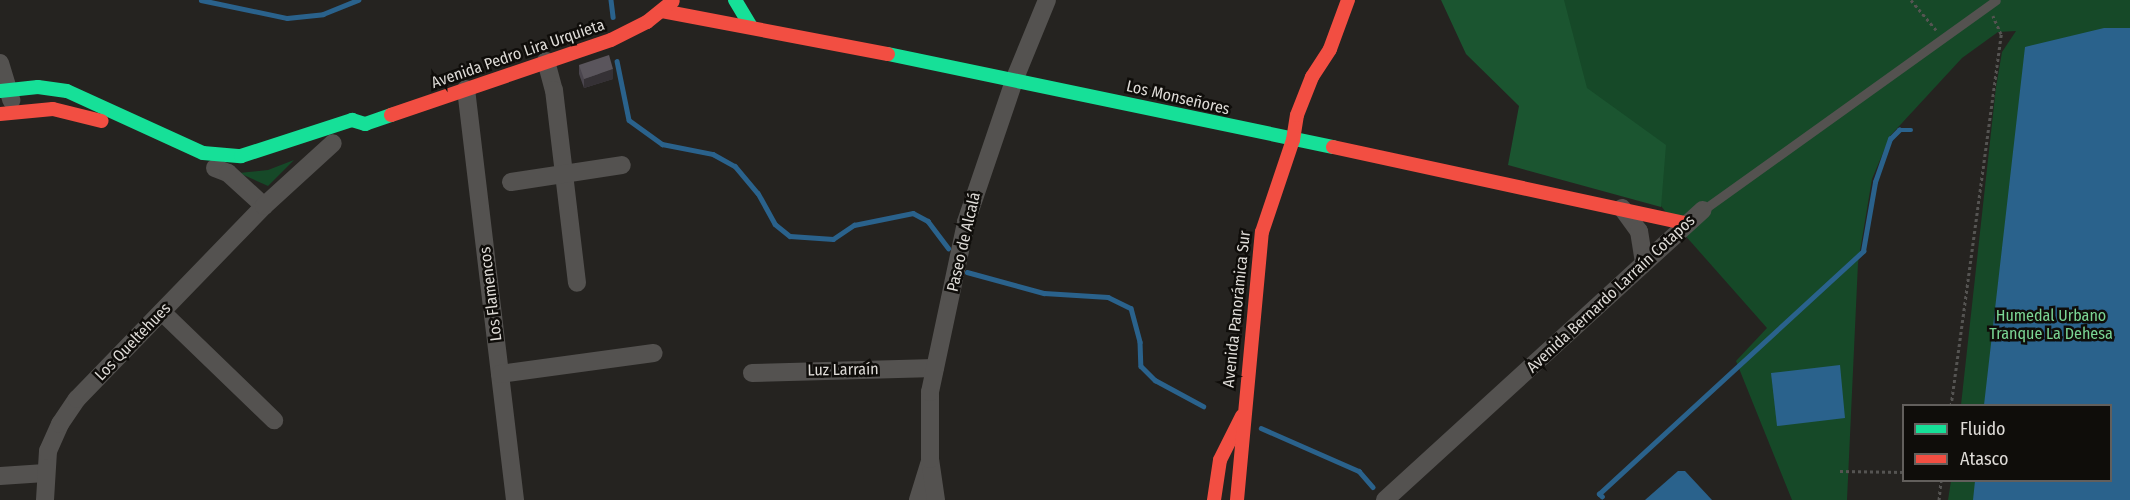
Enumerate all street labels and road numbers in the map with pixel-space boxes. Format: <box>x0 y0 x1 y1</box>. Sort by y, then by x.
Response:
street label: Avenida Pedro Lira Urquieta <box>429 15 607 93</box>
street label: Los Monseñores <box>1124 77 1232 119</box>
street label: Paseo de Alcalá <box>943 190 985 294</box>
street label: Avenida Bernardo Larraín Cotapos <box>1523 211 1699 377</box>
street label: Avenida Panorámica Sur <box>1219 230 1255 388</box>
street label: Los Flamencos <box>476 246 506 342</box>
street label: Los Queltehues <box>91 299 175 385</box>
street label: Luz Larraín <box>807 360 879 380</box>

